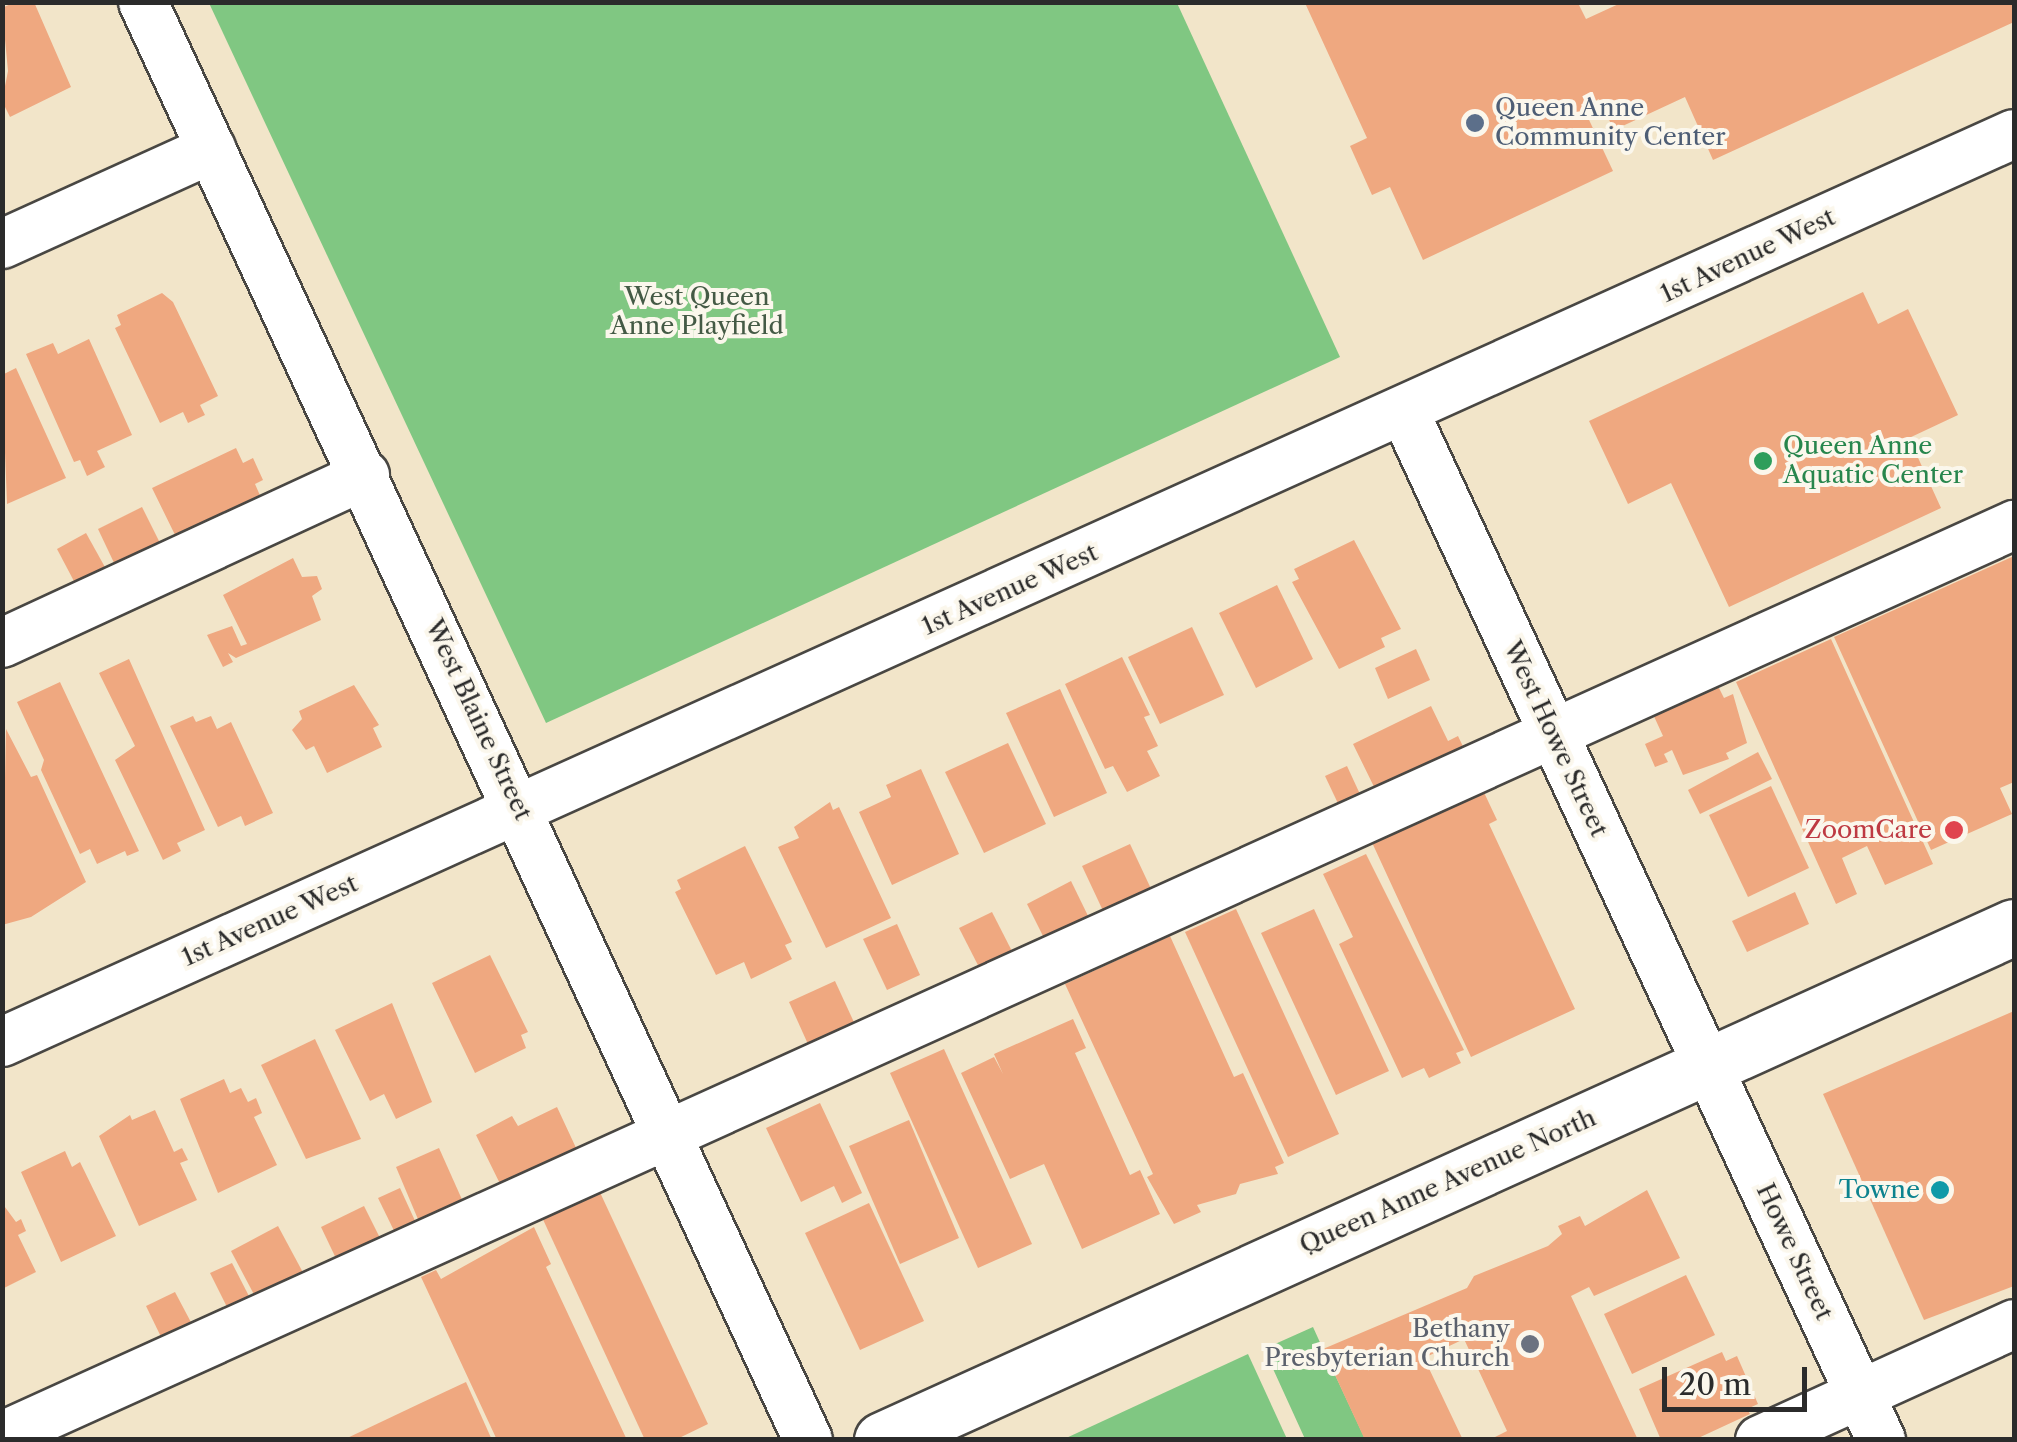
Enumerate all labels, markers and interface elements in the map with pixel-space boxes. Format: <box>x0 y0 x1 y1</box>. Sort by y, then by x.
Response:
place label: Queen Anne Community Center <box>1495 94 1727 153</box>
marker: Queen Anne Community Center <box>1464 112 1486 134</box>
street label: 1st Avenue West <box>1655 202 1841 310</box>
park label: West Queen Anne Playfield <box>610 283 784 342</box>
place label: Queen Anne Aquatic Center <box>1783 432 1963 491</box>
marker: Queen Anne Aquatic Center <box>1752 450 1774 472</box>
street label: 1st Avenue West <box>917 537 1103 643</box>
street label: West Blaine Street <box>418 615 538 825</box>
street label: West Howe Street <box>1497 636 1613 842</box>
place label: ZoomCare <box>1805 815 1932 845</box>
marker: ZoomCare <box>1941 817 1967 843</box>
street label: 1st Avenue West <box>177 868 363 974</box>
street label: Queen Anne Avenue North <box>1294 1103 1602 1261</box>
place label: Towne <box>1839 1175 1920 1205</box>
street label: Howe Street <box>1749 1179 1839 1325</box>
marker: Towne <box>1929 1179 1951 1201</box>
place label: Bethany Presbyterian Church <box>1264 1315 1510 1374</box>
marker: Bethany Presbyterian Church <box>1519 1333 1541 1355</box>
scale bar <box>1667 1347 1812 1409</box>
text: 20 m <box>1679 1366 1751 1403</box>

